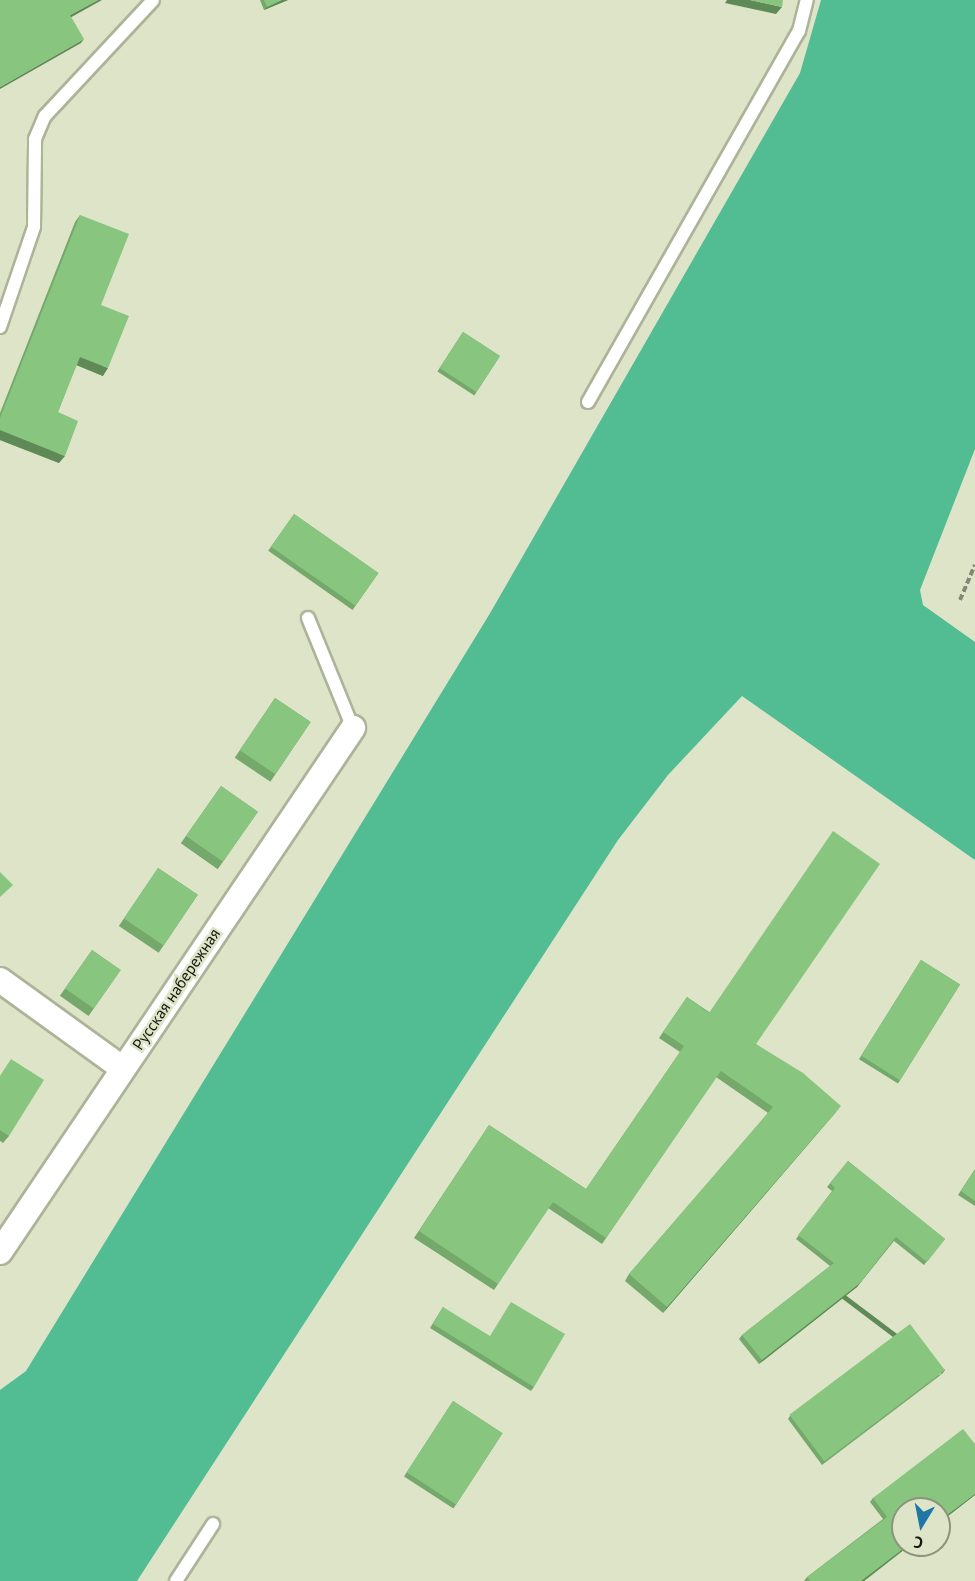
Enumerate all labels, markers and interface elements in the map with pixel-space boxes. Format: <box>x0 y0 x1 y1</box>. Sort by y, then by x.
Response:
street label: Русская набережная <box>128 925 224 1053</box>
north arrow <box>891 1497 951 1557</box>
text: С <box>912 1532 924 1553</box>

